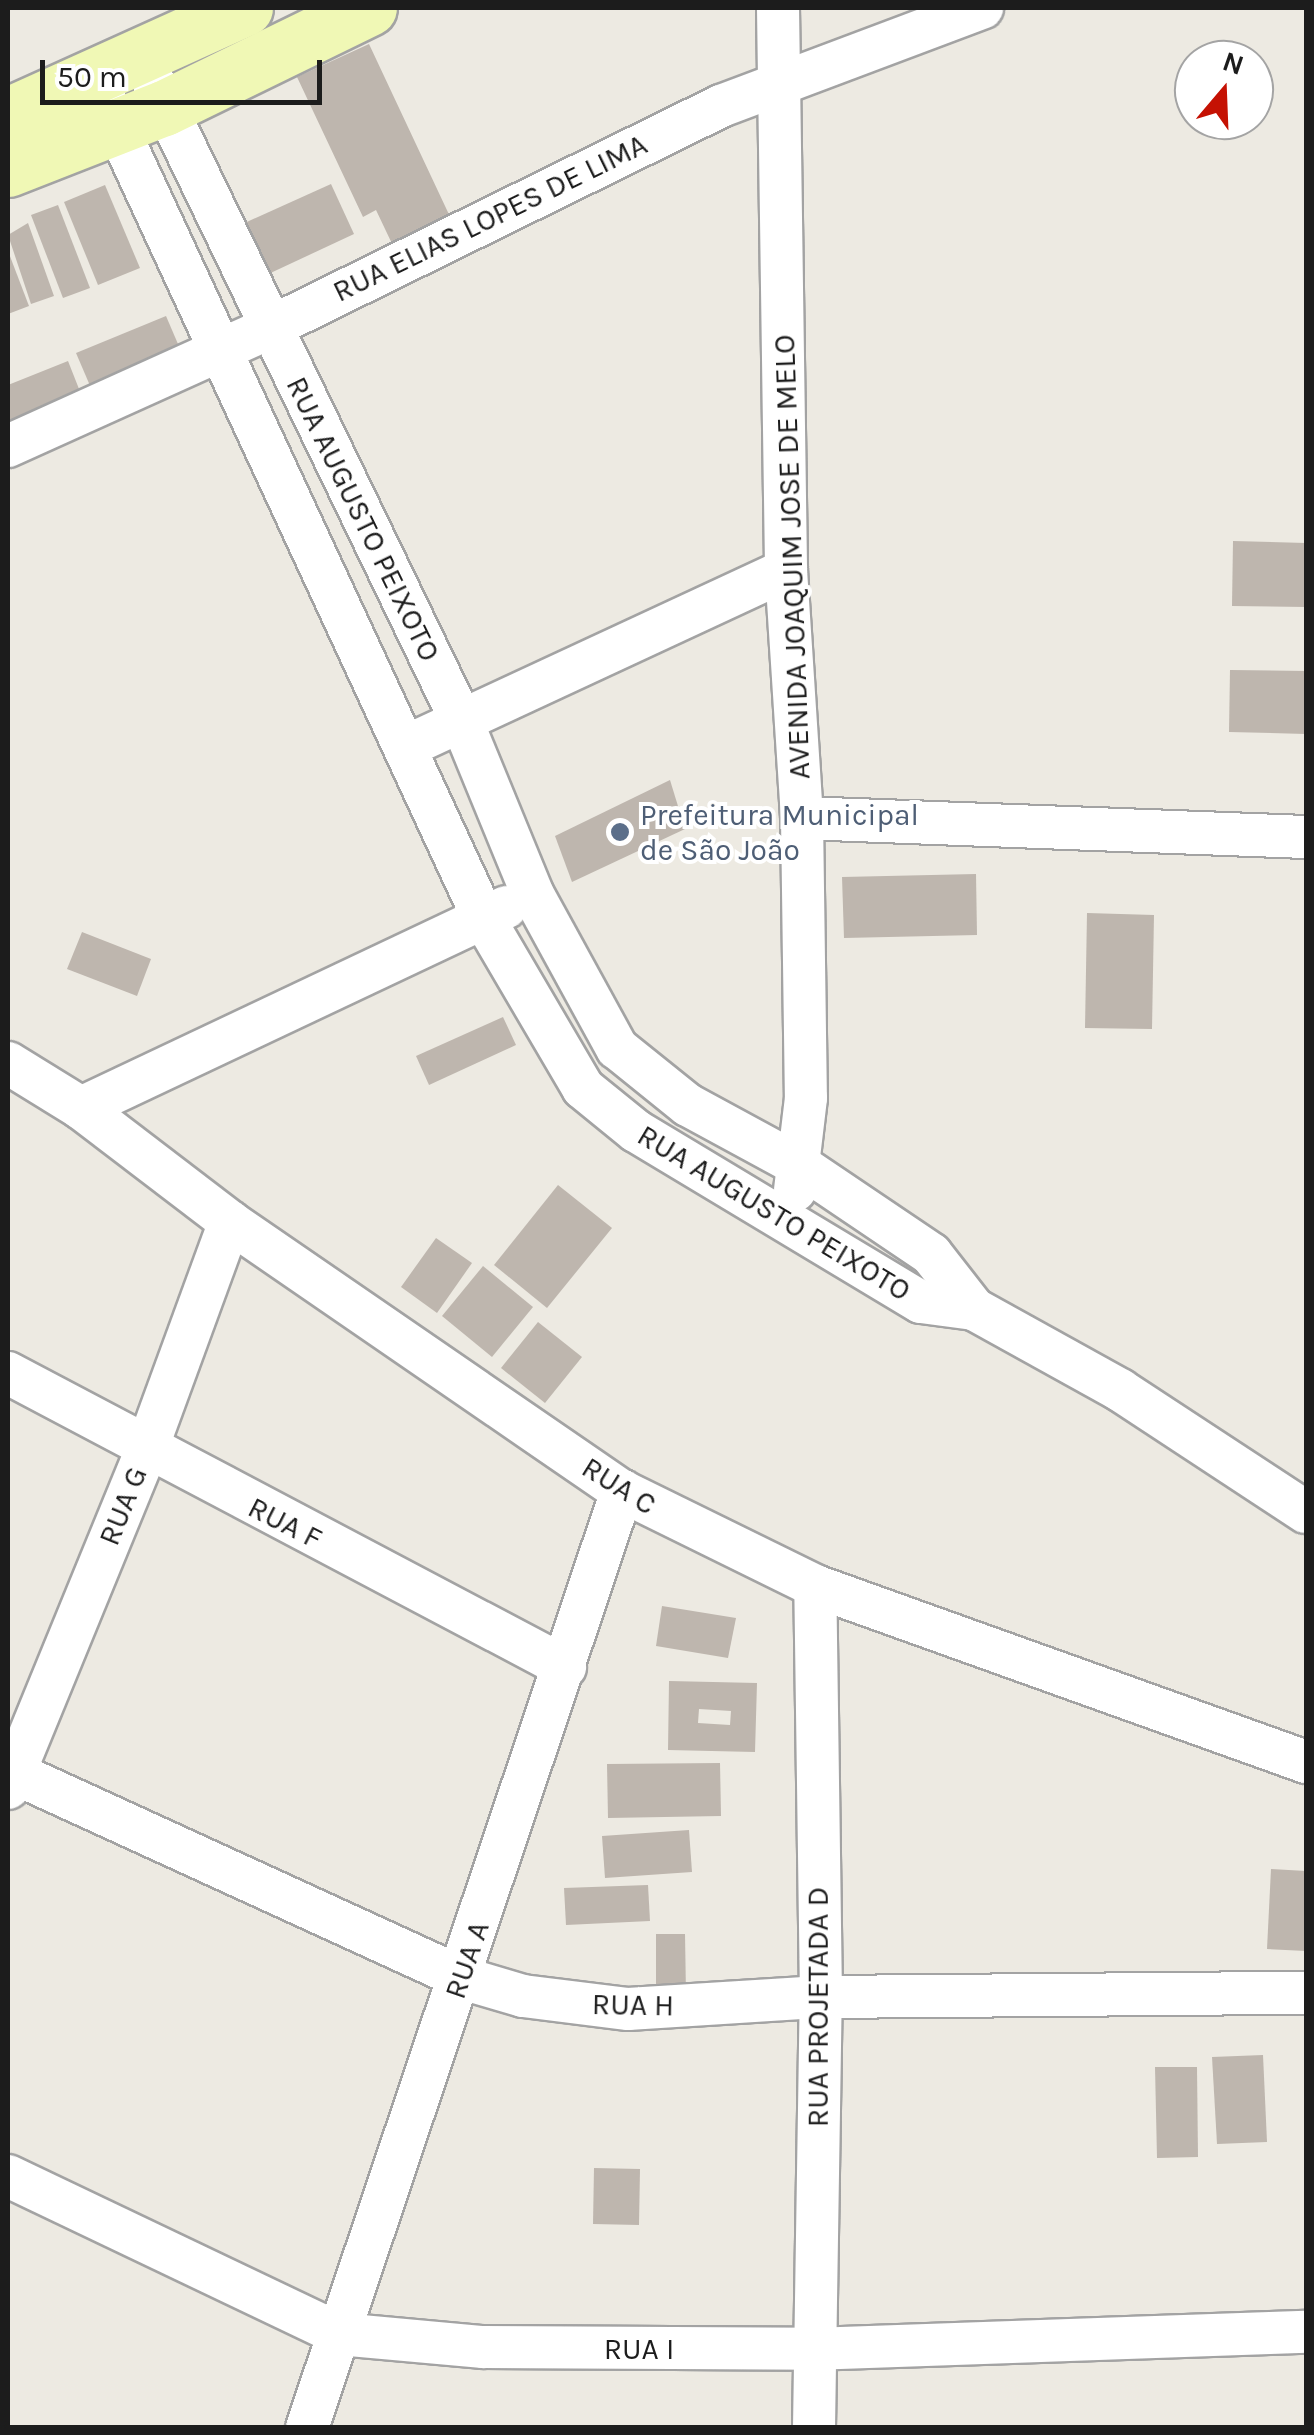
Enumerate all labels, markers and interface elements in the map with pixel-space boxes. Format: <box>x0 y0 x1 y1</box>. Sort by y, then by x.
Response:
scale bar <box>45 40 328 102</box>
north arrow <box>1174 40 1274 140</box>
text: N <box>1218 44 1248 82</box>
text: 50 m <box>57 59 127 95</box>
street label: RUA ELIAS LOPES DE LIMA <box>327 126 653 310</box>
street label: AVENIDA JOAQUIM JOSE DE MELO <box>766 334 818 780</box>
street label: RUA AUGUSTO PEIXOTO <box>278 371 448 667</box>
place label: Prefeitura Municipal de São João <box>640 797 919 868</box>
marker: Prefeitura Municipal de São João <box>609 821 631 843</box>
street label: RUA AUGUSTO PEIXOTO <box>631 1117 917 1309</box>
street label: RUA C <box>575 1449 663 1523</box>
street label: RUA G <box>91 1461 155 1551</box>
street label: RUA F <box>242 1489 328 1557</box>
street label: RUA PROJETADA D <box>800 1887 836 2127</box>
street label: RUA A <box>437 1917 497 2003</box>
street label: RUA H <box>592 1986 674 2024</box>
street label: RUA I <box>604 2331 674 2367</box>

